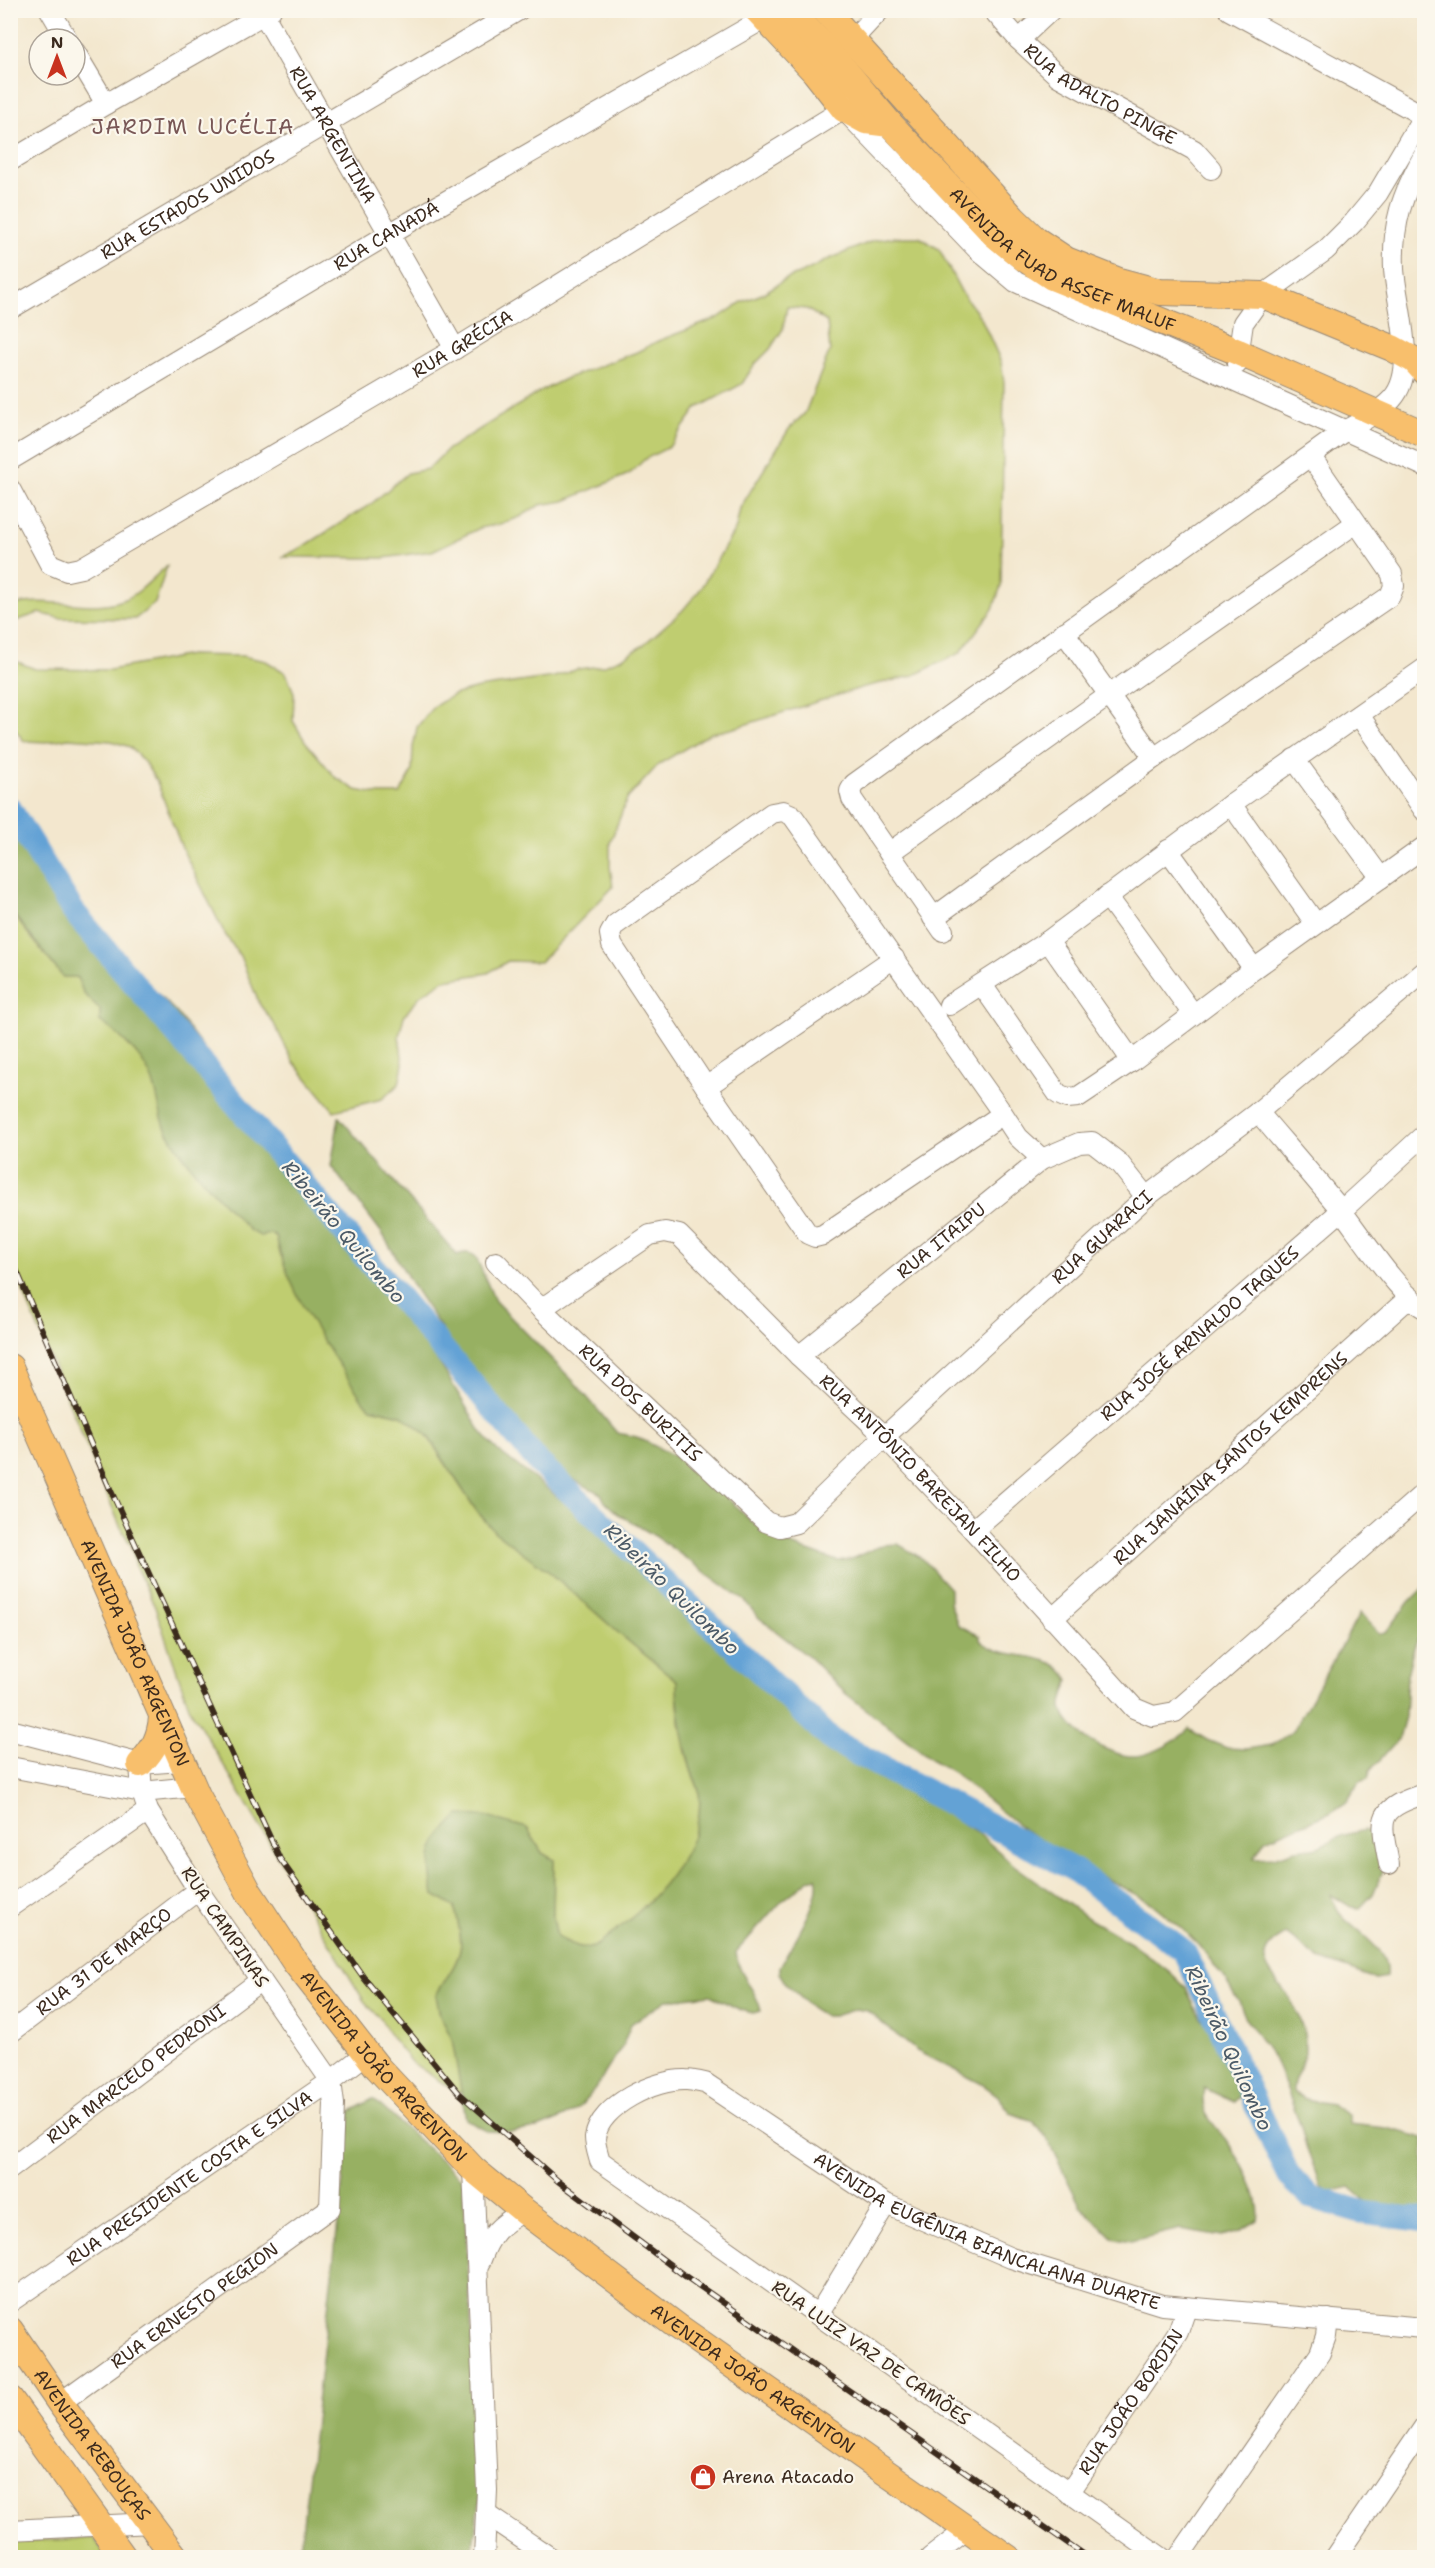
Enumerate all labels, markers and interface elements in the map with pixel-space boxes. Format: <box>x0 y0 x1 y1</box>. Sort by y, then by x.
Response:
north arrow <box>27 27 87 87</box>
text: N <box>51 32 63 53</box>
street label: RUA ADALTO PINGE <box>1018 38 1181 150</box>
street label: RUA ARGENTINA <box>284 62 381 208</box>
district label: JARDIM LUCÉLIA <box>91 112 295 141</box>
street label: RUA ESTADOS UNIDOS <box>96 144 279 265</box>
street label: AVENIDA FUAD ASSEF MALUF <box>944 182 1179 338</box>
street label: RUA CANADÁ <box>329 196 444 276</box>
street label: RUA GRÉCIA <box>408 304 517 384</box>
water label: Ribeirão Quilombo <box>276 1155 412 1309</box>
street label: RUA GUARACI <box>1047 1185 1158 1290</box>
street label: RUA ITAIPU <box>892 1197 991 1284</box>
street label: RUA JOSÉ ARNALDO TAQUES <box>1095 1241 1304 1426</box>
street label: RUA DOS BURITIS <box>574 1339 707 1467</box>
street label: RUA JANAÍNA SANTOS KEMPRENS <box>1108 1347 1353 1570</box>
street label: RUA ANTÔNIO BAREJAN FILHO <box>814 1369 1026 1587</box>
water label: Ribeirão Quilombo <box>599 1517 745 1661</box>
street label: AVENIDA JOÃO ARGENTON <box>75 1536 195 1770</box>
street label: RUA CAMPINAS <box>176 1862 274 1992</box>
street label: RUA 31 DE MARÇO <box>31 1902 177 2021</box>
water label: Ribeirão Quilombo <box>1179 1961 1279 2135</box>
street label: AVENIDA JOÃO ARGENTON <box>294 1966 473 2167</box>
street label: RUA MARCELO PEDRONI <box>42 1999 231 2149</box>
street label: RUA PRESIDENTE COSTA E SILVA <box>62 2085 317 2271</box>
street label: AVENIDA EUGÊNIA BIANCALANA DUARTE <box>809 2147 1163 2316</box>
street label: RUA ERNESTO PEGION <box>106 2237 283 2374</box>
street label: RUA LUIZ VAZ DE CAMÕES <box>767 2275 975 2431</box>
street label: AVENIDA JOÃO ARGENTON <box>645 2298 860 2459</box>
street label: RUA JOÃO BORDIN <box>1073 2324 1189 2480</box>
street label: AVENIDA REBOUÇAS <box>28 2364 156 2525</box>
shop icon: Arena Atacado <box>688 2462 718 2492</box>
place label: Arena Atacado <box>722 2465 854 2489</box>

